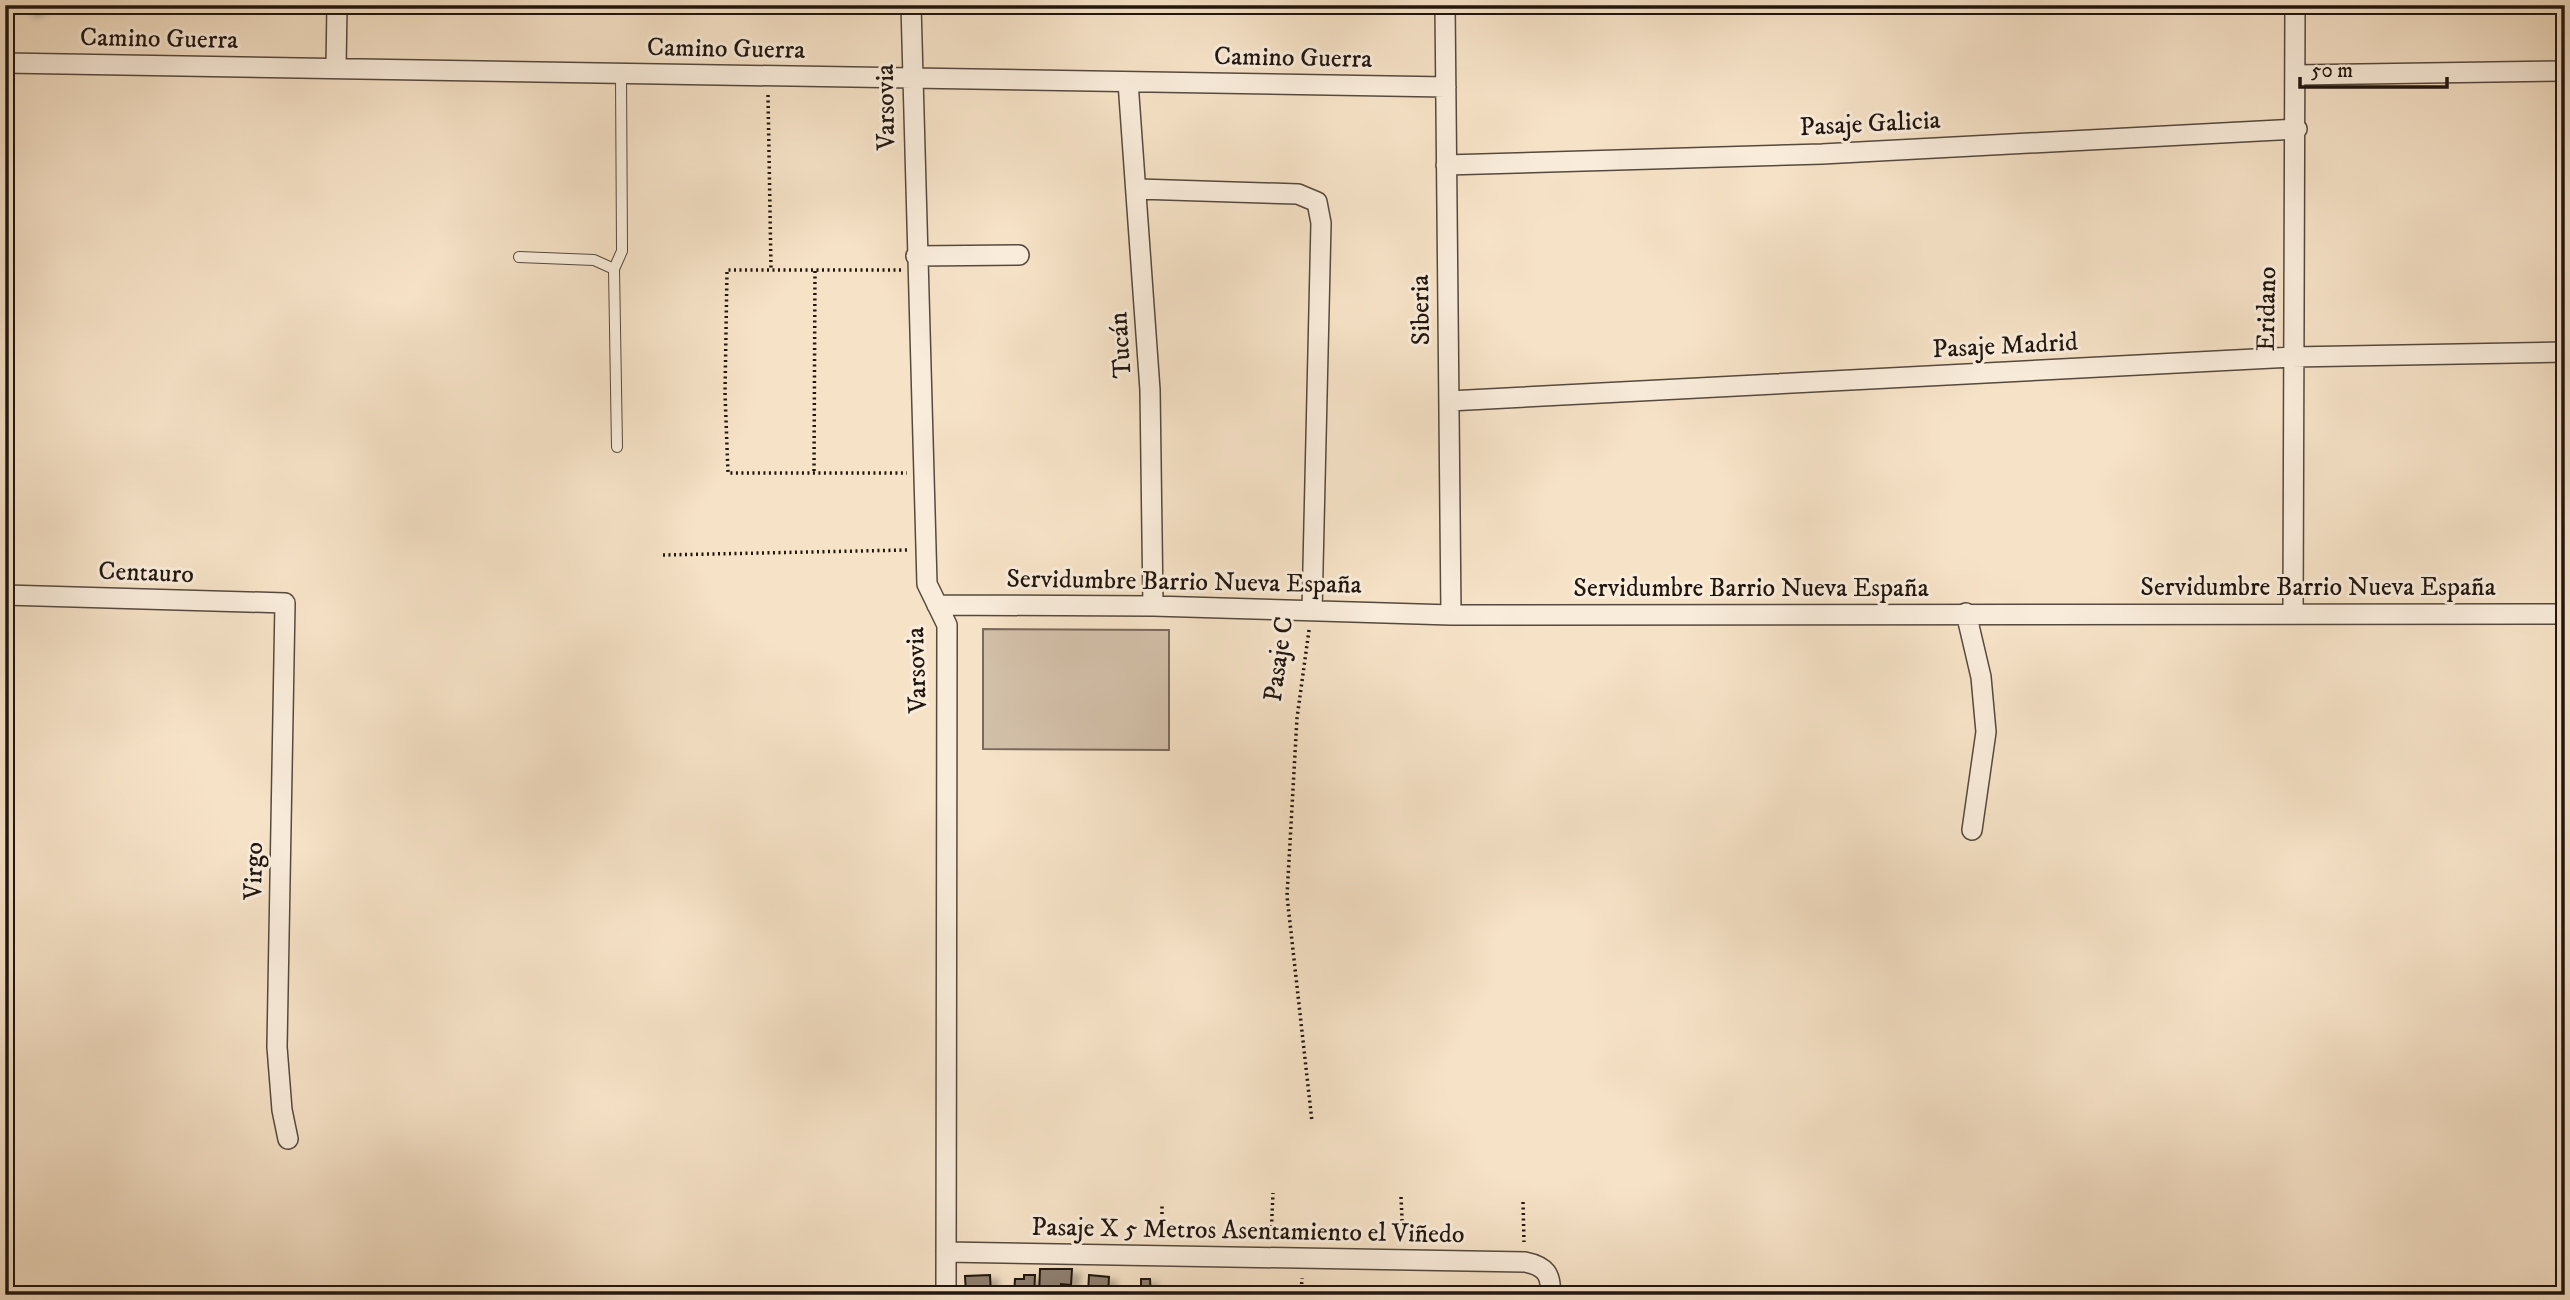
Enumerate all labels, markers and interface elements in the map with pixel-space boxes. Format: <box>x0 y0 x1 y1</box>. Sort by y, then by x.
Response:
street label: Camino Guerra <box>80 21 238 57</box>
street label: Camino Guerra <box>647 31 805 67</box>
street label: Camino Guerra <box>1214 40 1372 76</box>
scale bar <box>2300 46 2448 90</box>
text: 50 m <box>2311 58 2353 84</box>
street label: Varsovia <box>869 64 903 151</box>
street label: Pasaje Galicia <box>1799 104 1941 144</box>
street label: Eridano <box>2250 266 2284 352</box>
street label: Siberia <box>1404 274 1438 346</box>
street label: Tucán <box>1102 310 1140 379</box>
street label: Pasaje Madrid <box>1931 326 2079 366</box>
street label: Centauro <box>98 555 194 591</box>
street label: Servidumbre Barrio Nueva España <box>1006 562 1362 602</box>
street label: Servidumbre Barrio Nueva España <box>2140 571 2496 604</box>
street label: Servidumbre Barrio Nueva España <box>1573 572 1929 605</box>
street label: Pasaje C <box>1257 614 1301 704</box>
street label: Varsovia <box>899 626 935 715</box>
street label: Virgo <box>237 842 271 901</box>
street label: Pasaje X 5 Metros Asentamiento el Viñedo <box>1031 1211 1465 1251</box>

